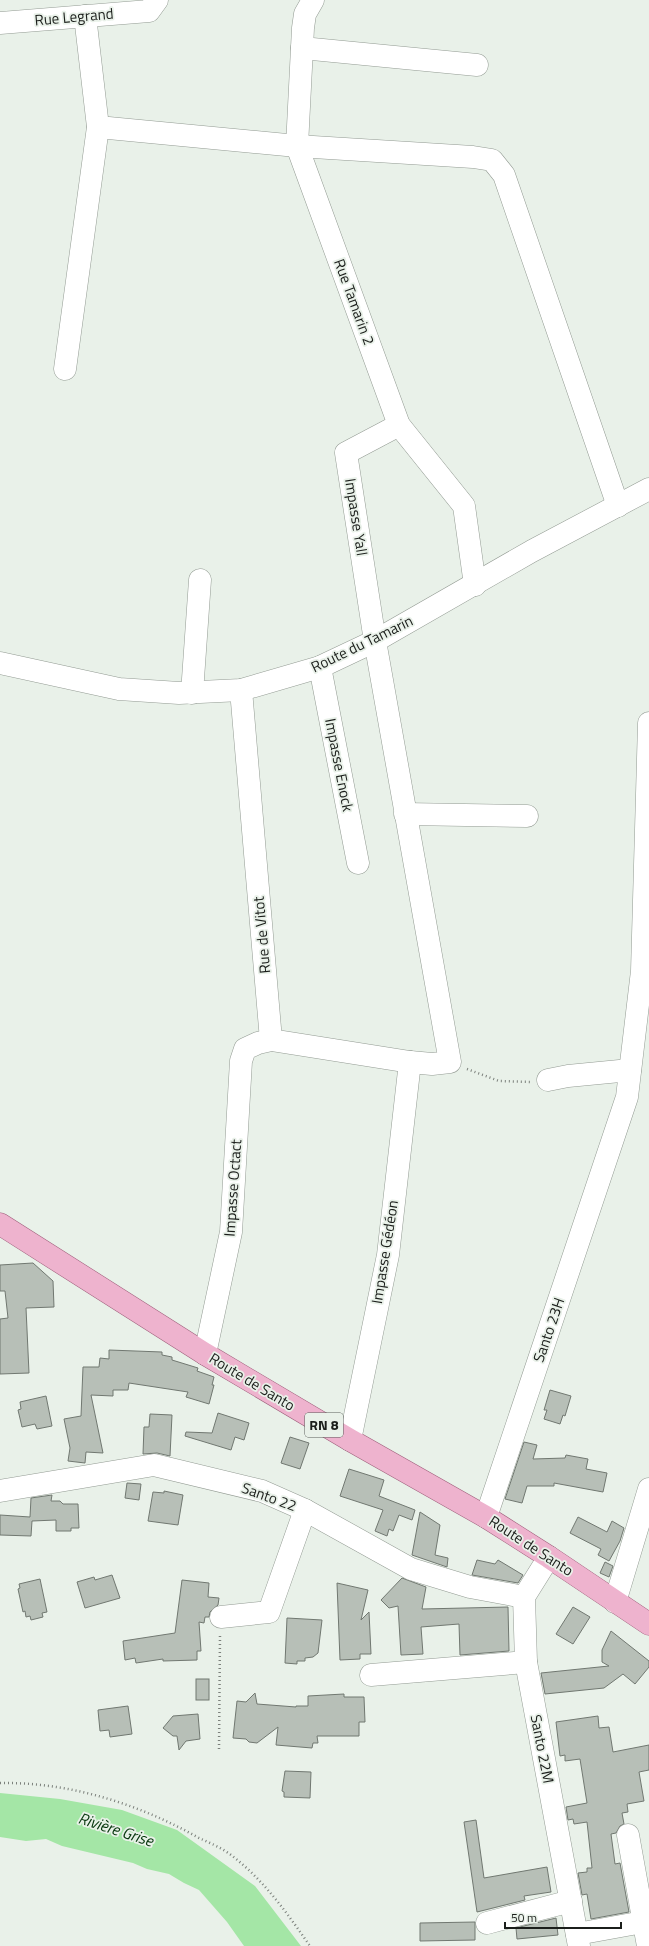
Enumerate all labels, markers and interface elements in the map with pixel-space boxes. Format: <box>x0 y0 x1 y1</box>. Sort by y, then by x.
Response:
street label: Rue Legrand <box>34 2 114 31</box>
street label: Rue Tamarin 2 <box>328 255 381 348</box>
street label: Impasse Yall <box>339 477 374 557</box>
street label: Route du Tamarin <box>307 609 417 678</box>
street label: Impasse Enock <box>319 716 360 813</box>
street label: Rue de Vitot <box>247 895 276 975</box>
street label: Impasse Octact <box>218 1138 247 1237</box>
street label: Impasse Gédéon <box>365 1198 404 1305</box>
street label: Santo 23H <box>527 1294 570 1365</box>
street label: Route de Santo <box>205 1347 300 1416</box>
road number: RN 8 <box>305 1413 343 1437</box>
street label: Santo 22 <box>238 1476 300 1517</box>
street label: Route de Santo <box>484 1510 578 1582</box>
street label: Santo 22M <box>525 1713 560 1785</box>
water label: Rivière Grise <box>75 1806 158 1853</box>
scale bar <box>505 1904 621 1930</box>
text: 50 m <box>511 1908 537 1927</box>

